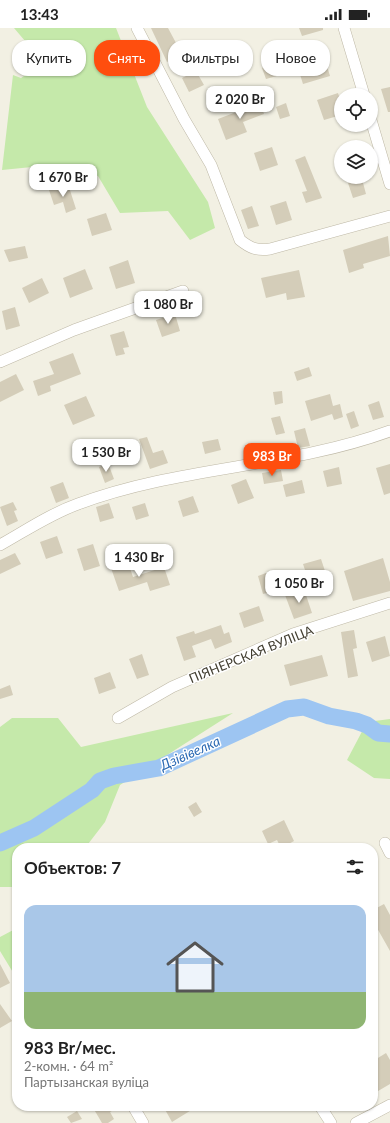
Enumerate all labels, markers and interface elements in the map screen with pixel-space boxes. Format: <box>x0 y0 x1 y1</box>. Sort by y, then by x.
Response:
text: 13:43 <box>20 5 59 23</box>
chip: Купить <box>12 40 86 76</box>
chip: Снять <box>94 40 160 76</box>
chip: Фильтры <box>168 40 253 76</box>
chip: Новое <box>261 40 330 76</box>
pin: 2 020 Br <box>199 86 281 120</box>
map controls <box>334 88 378 184</box>
button: locate <box>334 88 378 132</box>
text: 2 020 Br <box>215 91 265 107</box>
button: layers <box>334 140 378 184</box>
pin: 1 670 Br <box>22 164 104 198</box>
text: 1 670 Br <box>38 169 88 185</box>
pin: 1 080 Br <box>127 291 209 325</box>
text: 1 080 Br <box>143 296 193 312</box>
pin: 1 530 Br <box>65 439 147 473</box>
pin: 983 Br <box>239 443 305 477</box>
text: 1 530 Br <box>81 444 131 460</box>
text: 983 Br <box>252 448 292 464</box>
pin: 1 430 Br <box>98 544 180 578</box>
text: 1 430 Br <box>114 549 164 565</box>
pin: 1 050 Br <box>258 570 340 604</box>
text: 1 050 Br <box>274 575 324 591</box>
street label: ПІЯНЕРСКАЯ ВУЛІЦА <box>186 622 316 686</box>
water label: Дзівівелка <box>156 732 222 774</box>
icon: filters <box>344 856 366 878</box>
text: Объектов: 7 <box>24 857 121 878</box>
icon: home <box>159 931 231 1003</box>
text: 983 Br/мес. <box>24 1037 116 1058</box>
text: 2-комн. · 64 m² <box>24 1058 113 1074</box>
text: Партызанская вуліца <box>24 1074 149 1090</box>

